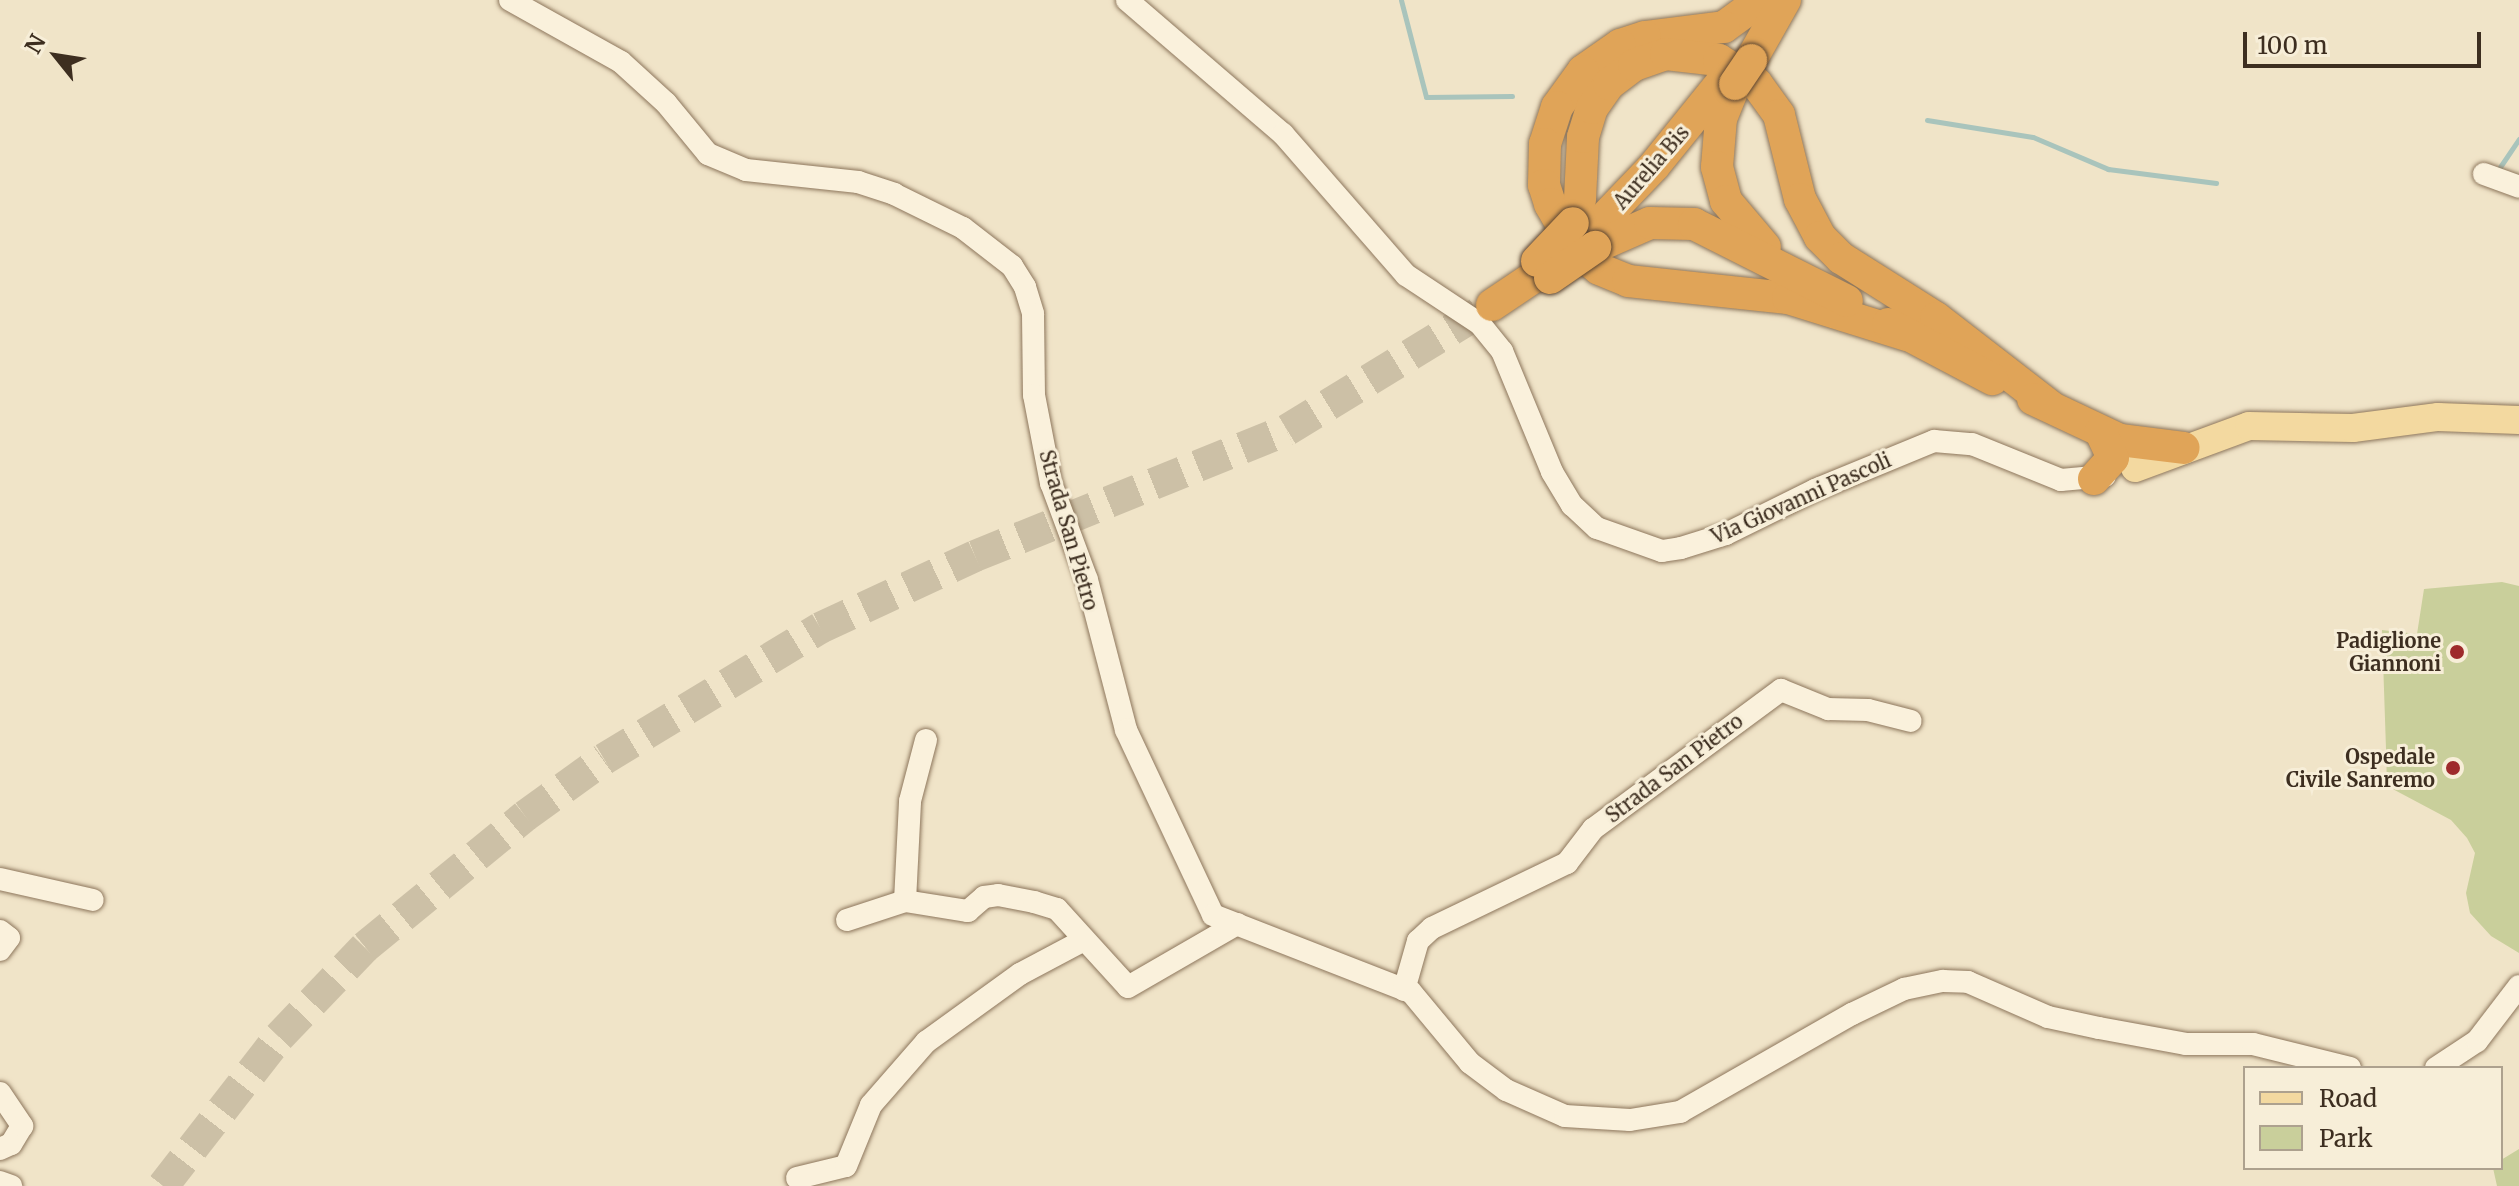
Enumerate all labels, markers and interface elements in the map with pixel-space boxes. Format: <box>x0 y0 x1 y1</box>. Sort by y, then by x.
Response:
north arrow <box>16 16 96 96</box>
scale bar <box>2247 16 2485 66</box>
text: N <box>19 29 52 59</box>
text: 100 m <box>2257 30 2327 61</box>
street label: Aurelia Bis <box>1608 120 1694 214</box>
street label: Strada San Pietro <box>1035 447 1103 613</box>
street label: Via Giovanni Pascoli <box>1707 448 1895 548</box>
place label: Padiglione Giannoni <box>2336 628 2441 675</box>
marker: Padiglione Giannoni <box>2448 643 2466 661</box>
street label: Strada San Pietro <box>1601 709 1747 827</box>
place label: Ospedale Civile Sanremo <box>2286 744 2435 791</box>
marker: Ospedale Civile Sanremo <box>2442 757 2464 779</box>
legend <box>2243 1066 2503 1170</box>
text: Road <box>2319 1083 2377 1114</box>
text: Park <box>2319 1123 2372 1154</box>

